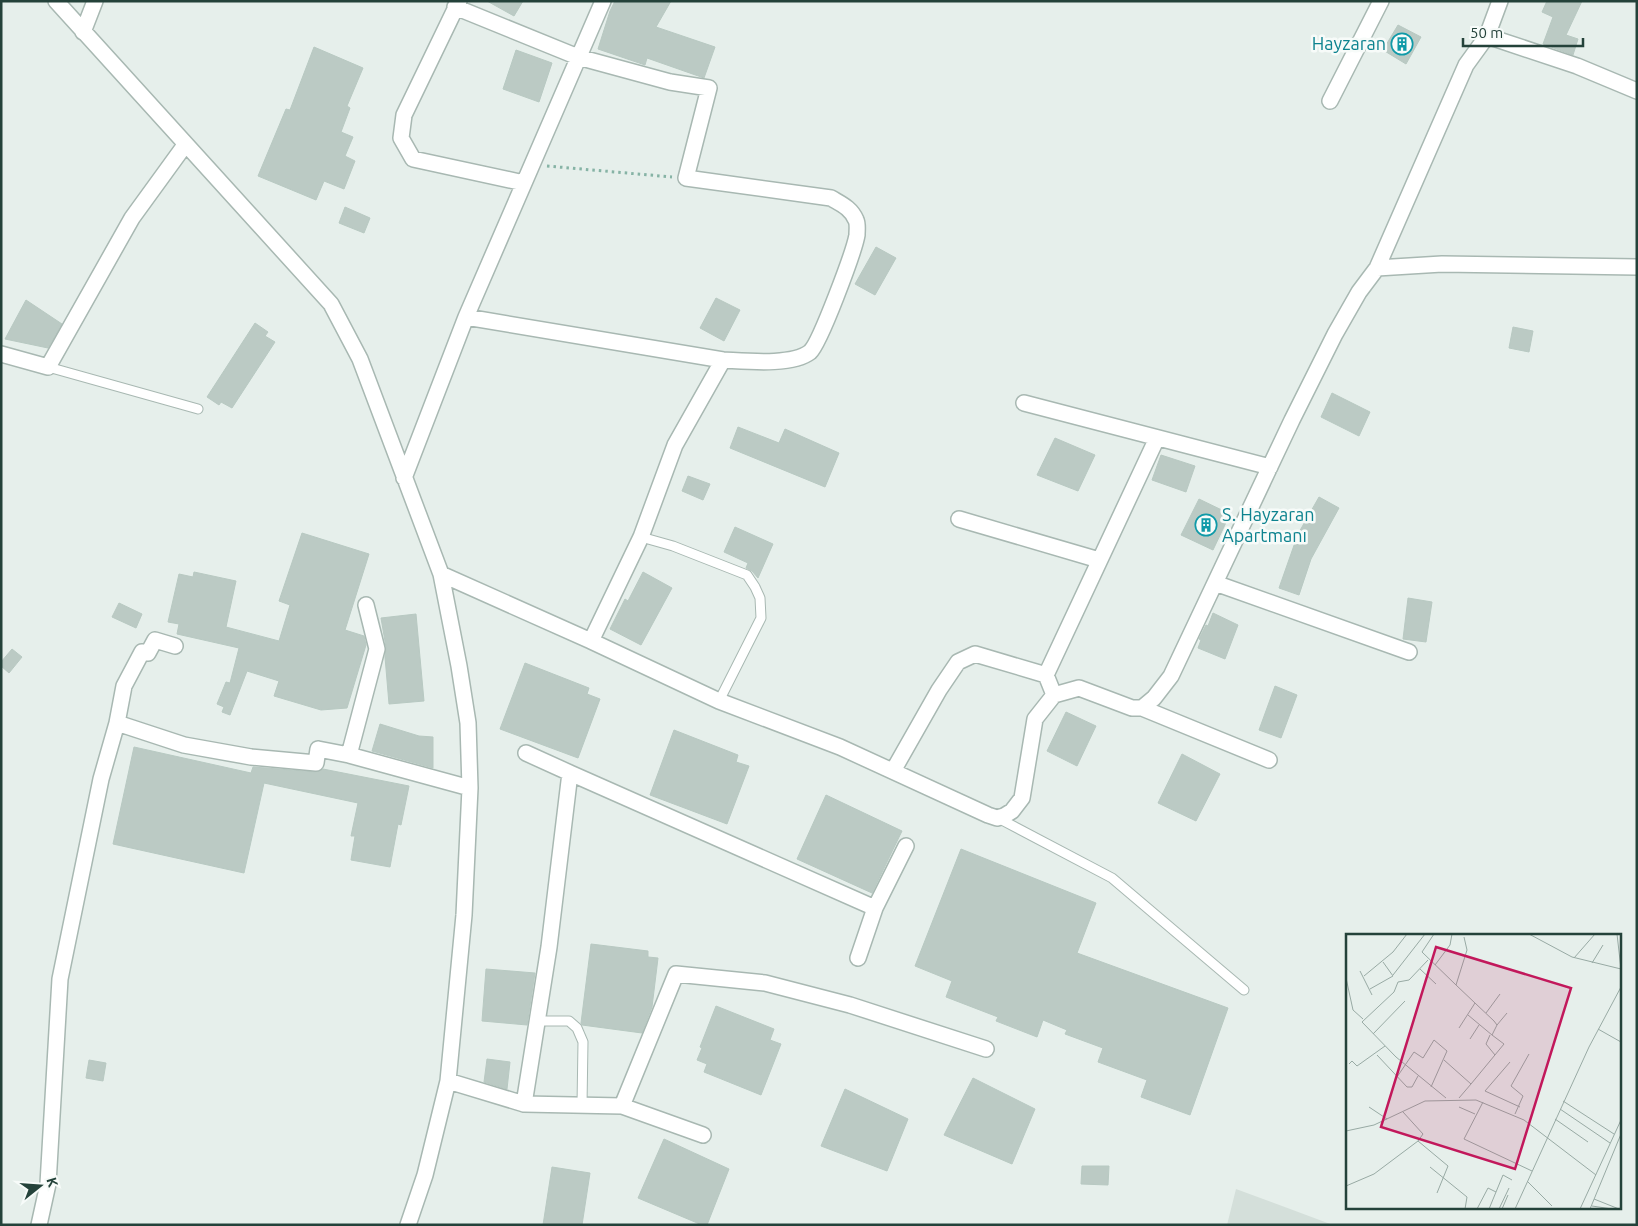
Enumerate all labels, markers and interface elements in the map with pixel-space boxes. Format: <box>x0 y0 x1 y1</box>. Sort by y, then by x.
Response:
scale bar <box>1463 15 1583 47</box>
text: 50 m <box>1470 24 1503 41</box>
building icon: Hayzaran <box>1390 32 1414 56</box>
place label: Hayzaran <box>1312 33 1386 53</box>
place label: S. Hayzaran Apartmanı <box>1222 504 1315 545</box>
building icon: S. Hayzaran Apartmanı <box>1194 513 1218 537</box>
inset map <box>1346 934 1620 1208</box>
north arrow <box>15 1161 65 1211</box>
text: K <box>43 1175 62 1190</box>

